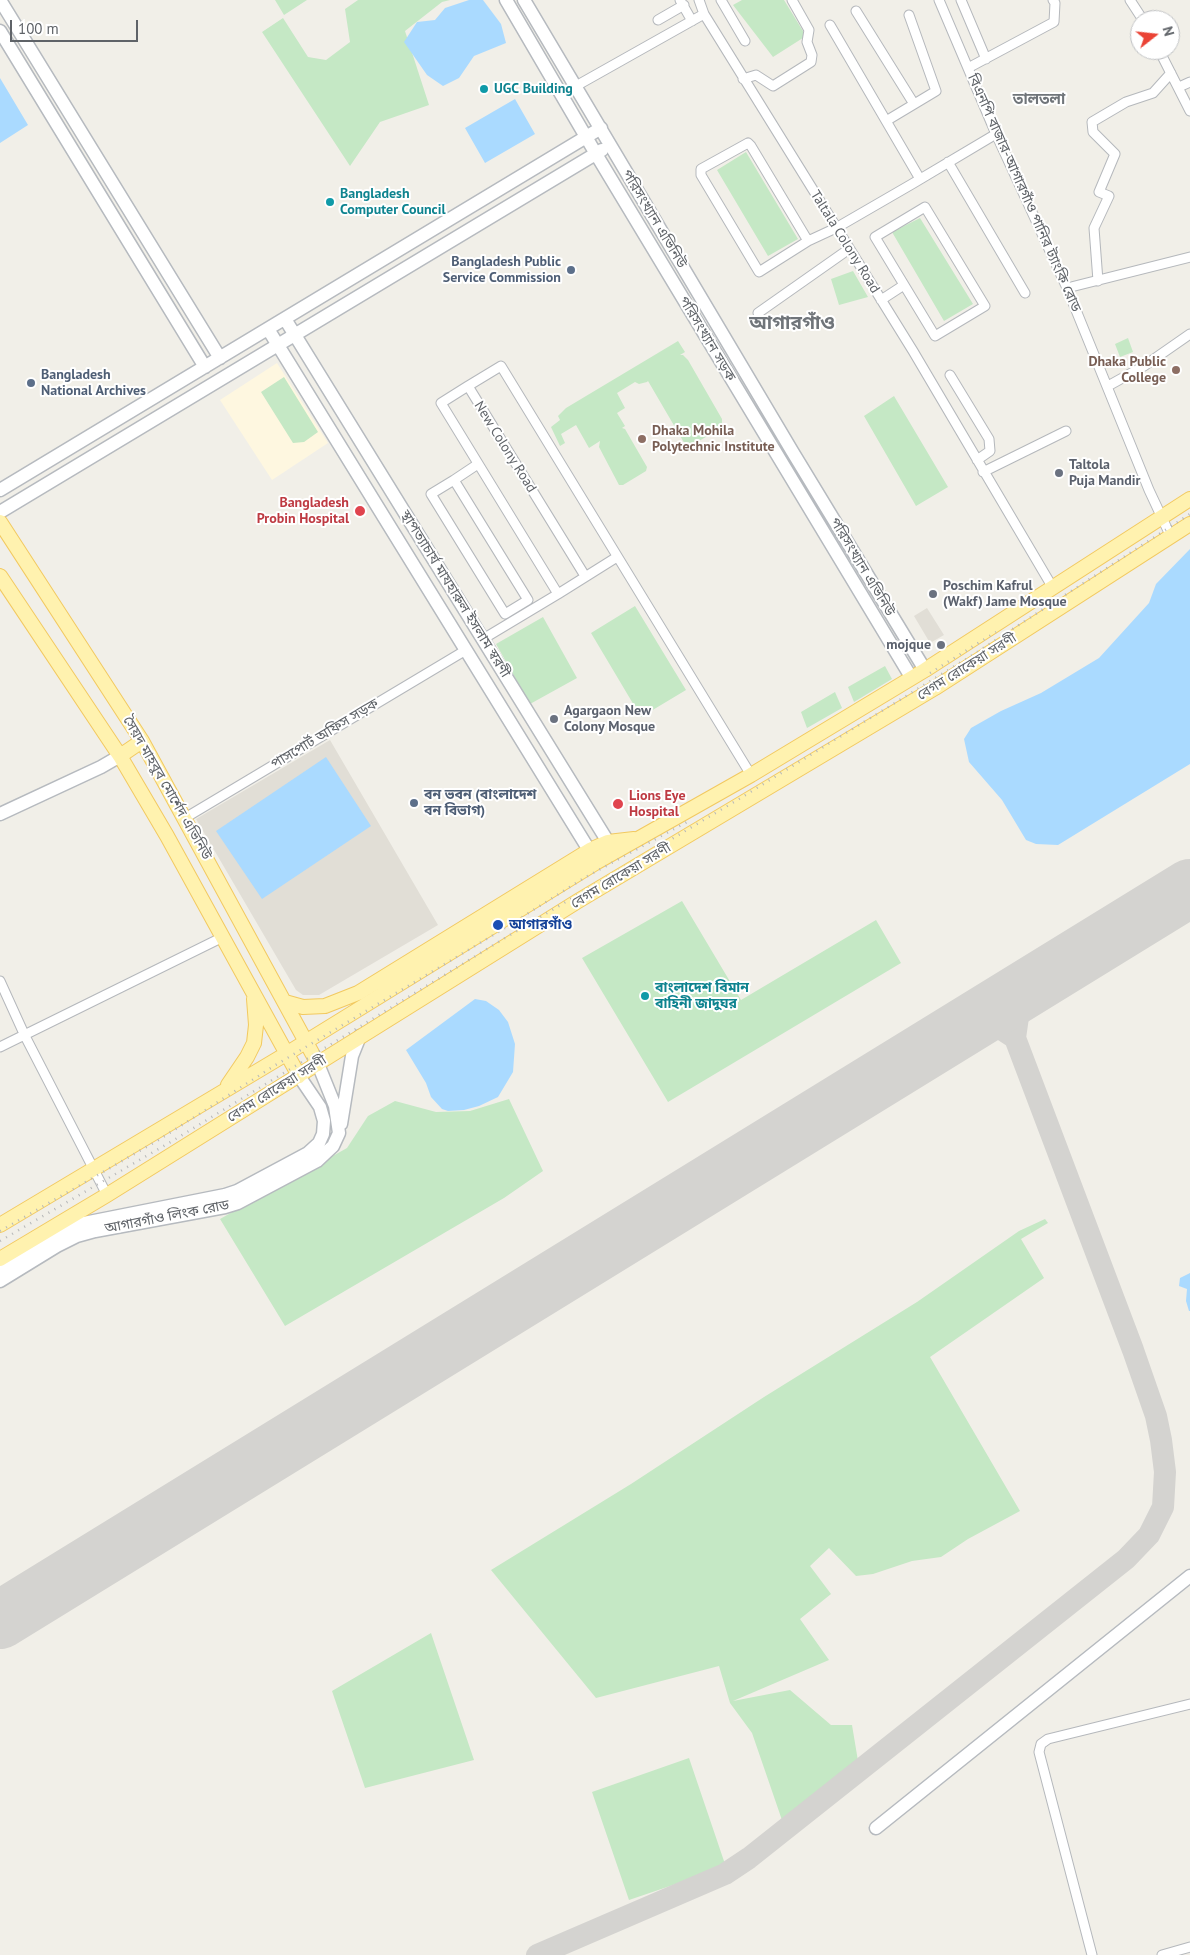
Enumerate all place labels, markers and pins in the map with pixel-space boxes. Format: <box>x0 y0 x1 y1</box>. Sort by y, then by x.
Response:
place label: UGC Building <box>494 81 573 97</box>
marker: UGC Building <box>478 83 490 95</box>
place label: Bangladesh Computer Council <box>340 186 446 218</box>
marker: Bangladesh Computer Council <box>324 196 336 208</box>
place label: Bangladesh Public Service Commission <box>443 254 561 286</box>
marker: Bangladesh Public Service Commission <box>565 264 577 276</box>
place label: Dhaka Public College <box>1088 354 1166 387</box>
marker: Dhaka Public College <box>1170 364 1182 376</box>
place label: Bangladesh National Archives <box>41 367 146 400</box>
marker: Bangladesh National Archives <box>25 377 37 389</box>
place label: Dhaka Mohila Polytechnic Institute <box>652 423 775 456</box>
marker: Dhaka Mohila Polytechnic Institute <box>636 433 648 445</box>
place label: Taltola Puja Mandir <box>1069 457 1140 490</box>
marker: Taltola Puja Mandir <box>1053 467 1065 479</box>
place label: Bangladesh Probin Hospital <box>257 495 349 528</box>
marker: Bangladesh Probin Hospital <box>353 504 367 518</box>
place label: Poschim Kafrul (Wakf) Jame Mosque <box>943 578 1067 610</box>
marker: Poschim Kafrul (Wakf) Jame Mosque <box>927 588 939 600</box>
place label: mojque <box>886 637 931 653</box>
marker: mojque <box>935 639 947 651</box>
place label: Agargaon New Colony Mosque <box>564 703 655 736</box>
marker: Agargaon New Colony Mosque <box>548 713 560 725</box>
place label: বন ভবন (বাংলাদেশ বন বিভাগ) <box>424 787 537 820</box>
place label: Lions Eye Hospital <box>629 788 686 820</box>
marker: বন ভবন (বাংলাদেশ বন বিভাগ) <box>408 797 420 809</box>
marker: Lions Eye Hospital <box>611 797 625 811</box>
place label: আগারগাঁও <box>509 917 572 933</box>
marker: আগারগাঁও <box>491 918 505 932</box>
place label: বাংলাদেশ বিমান বাহিনী জাদুঘর <box>655 980 749 1012</box>
marker: বাংলাদেশ বিমান বাহিনী জাদুঘর <box>639 990 651 1002</box>

